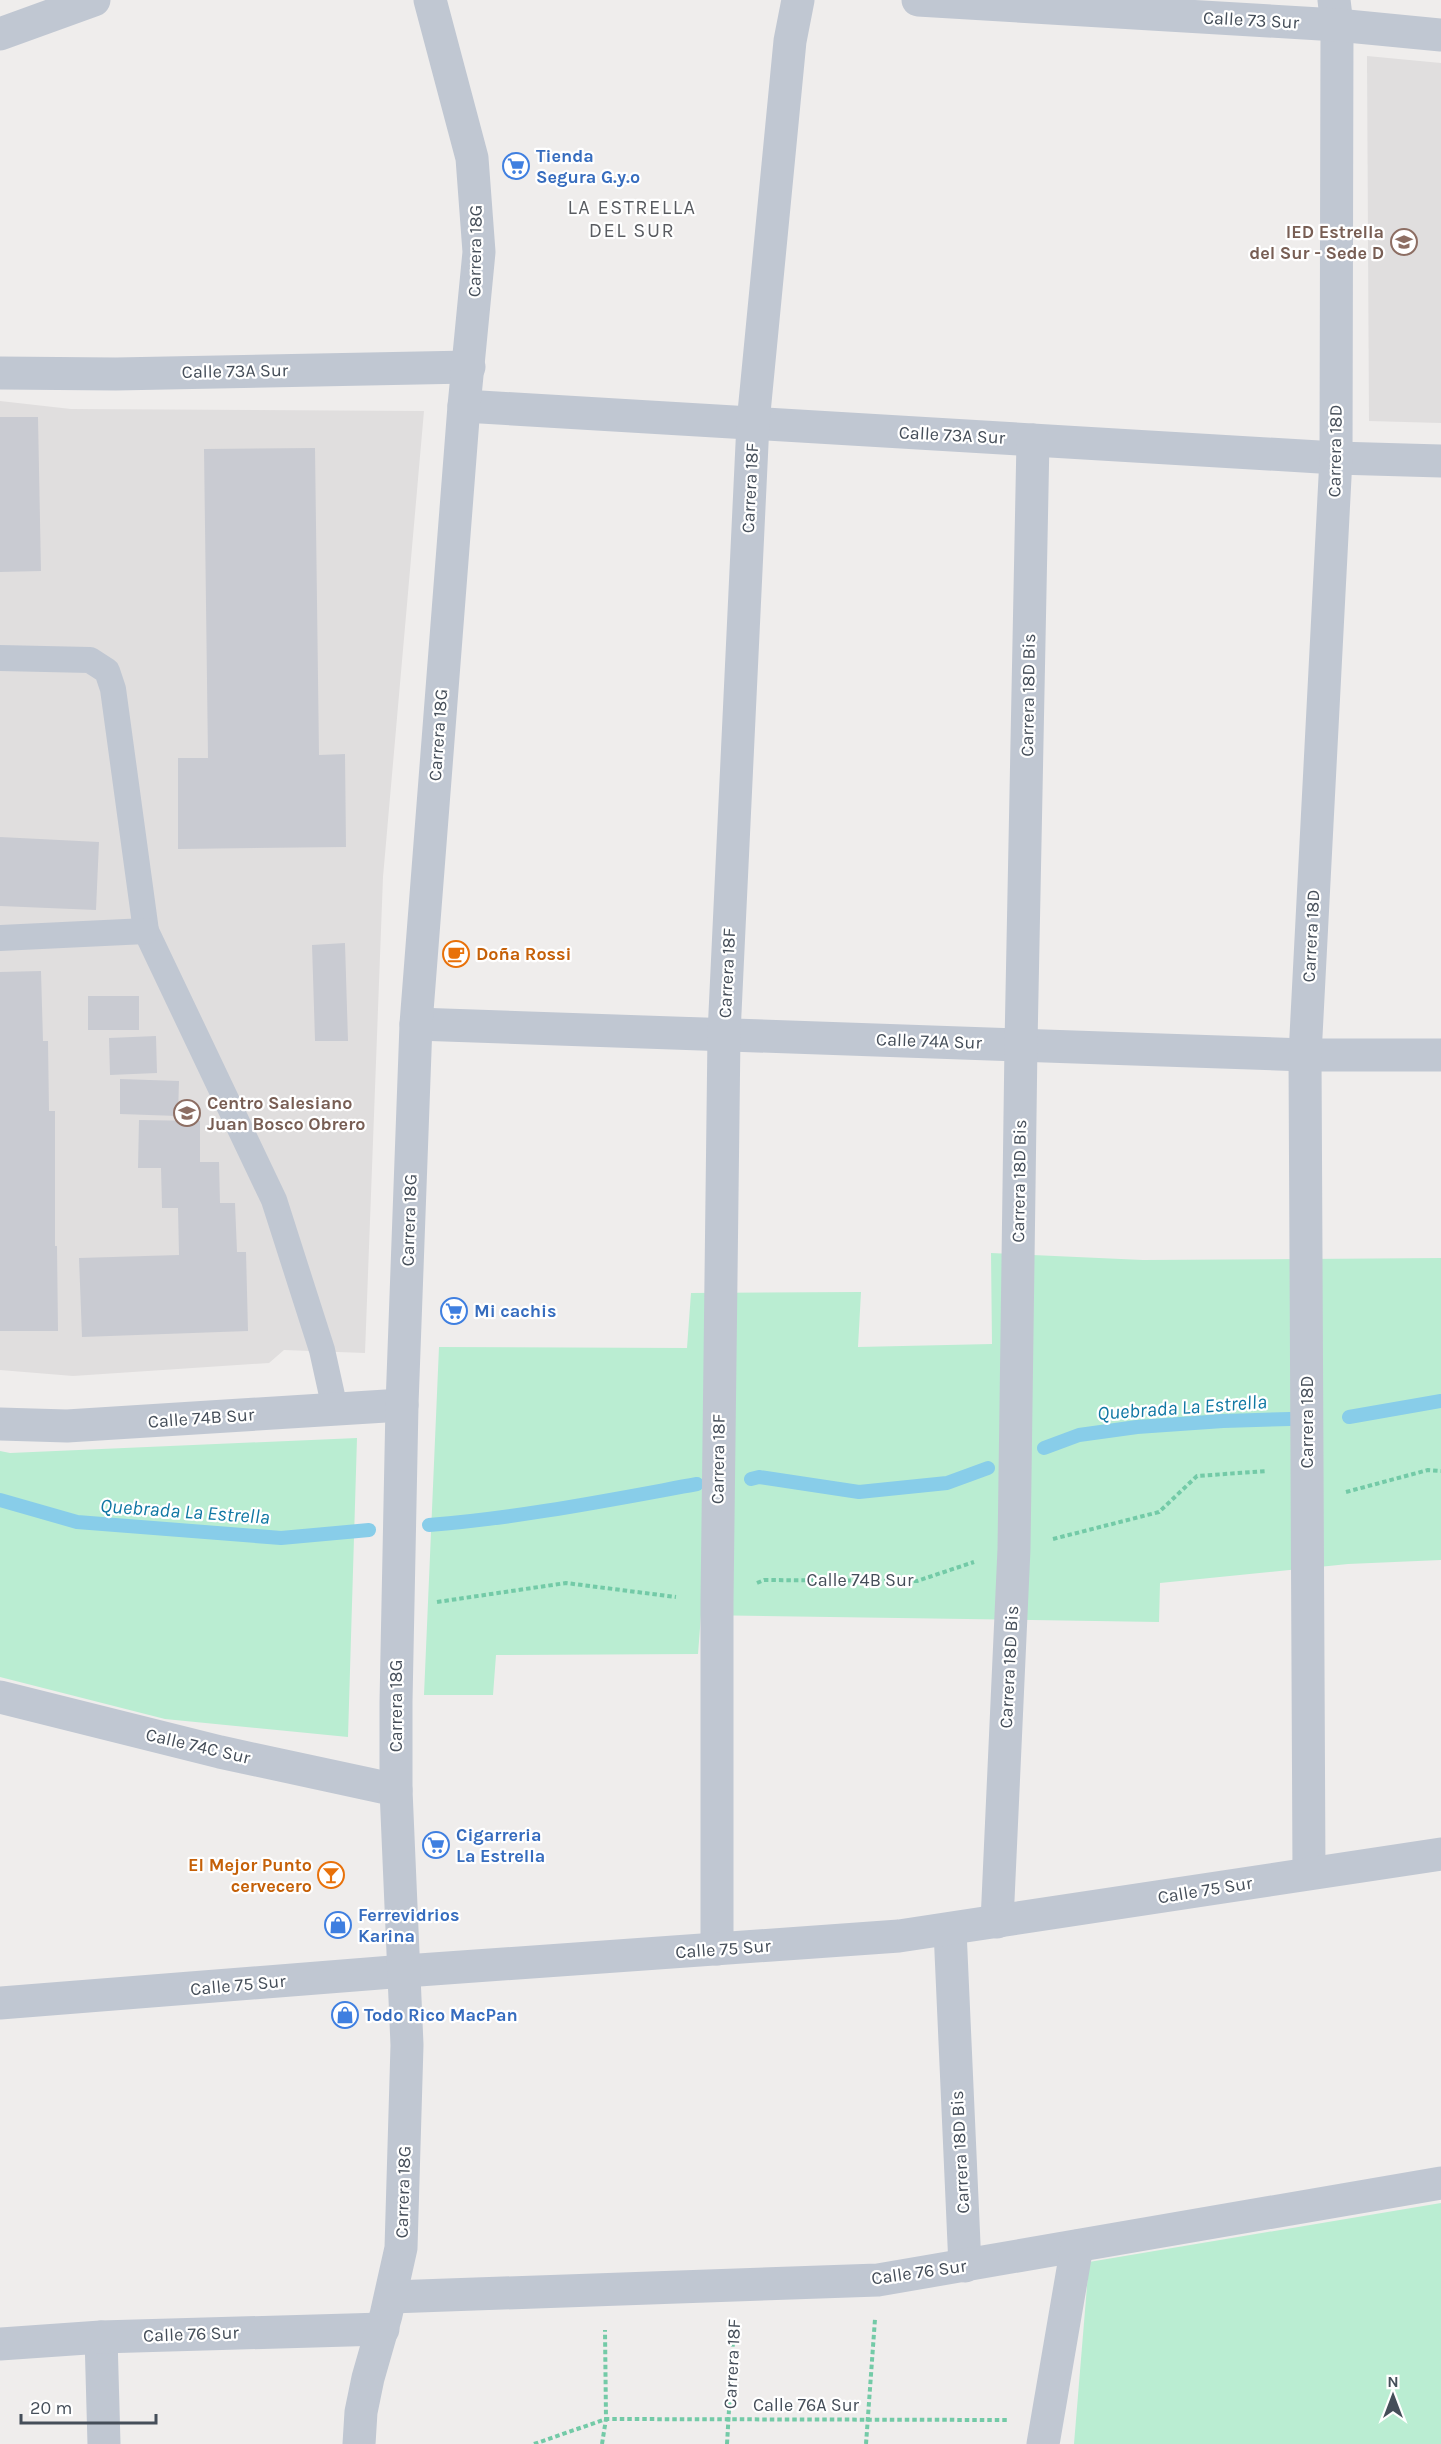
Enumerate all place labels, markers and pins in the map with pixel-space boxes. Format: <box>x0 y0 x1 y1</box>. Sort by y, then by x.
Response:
place label: Tienda Segura G.y.o <box>536 145 640 188</box>
supermarket icon: Tienda Segura G.y.o <box>501 151 531 181</box>
place label: IED Estrella del Sur - Sede D <box>1249 221 1384 264</box>
school or university icon: IED Estrella del Sur - Sede D <box>1389 227 1419 257</box>
cafe icon: Doña Rossi <box>441 939 471 969</box>
place label: Doña Rossi <box>476 943 572 965</box>
place label: Centro Salesiano Juan Bosco Obrero <box>207 1092 365 1135</box>
school or university icon: Centro Salesiano Juan Bosco Obrero <box>172 1098 202 1128</box>
supermarket icon: Mi cachis <box>439 1296 469 1326</box>
place label: Mi cachis <box>474 1300 556 1322</box>
place label: Cigarreria La Estrella <box>456 1824 545 1867</box>
supermarket icon: Cigarreria La Estrella <box>421 1830 451 1860</box>
place label: El Mejor Punto cervecero <box>188 1854 312 1897</box>
bar icon: El Mejor Punto cervecero <box>316 1860 346 1890</box>
place label: Ferrevidrios Karina <box>358 1904 459 1947</box>
shop icon: Ferrevidrios Karina <box>323 1910 353 1940</box>
shop icon: Todo Rico MacPan <box>330 2000 360 2030</box>
place label: Todo Rico MacPan <box>364 2004 518 2026</box>

